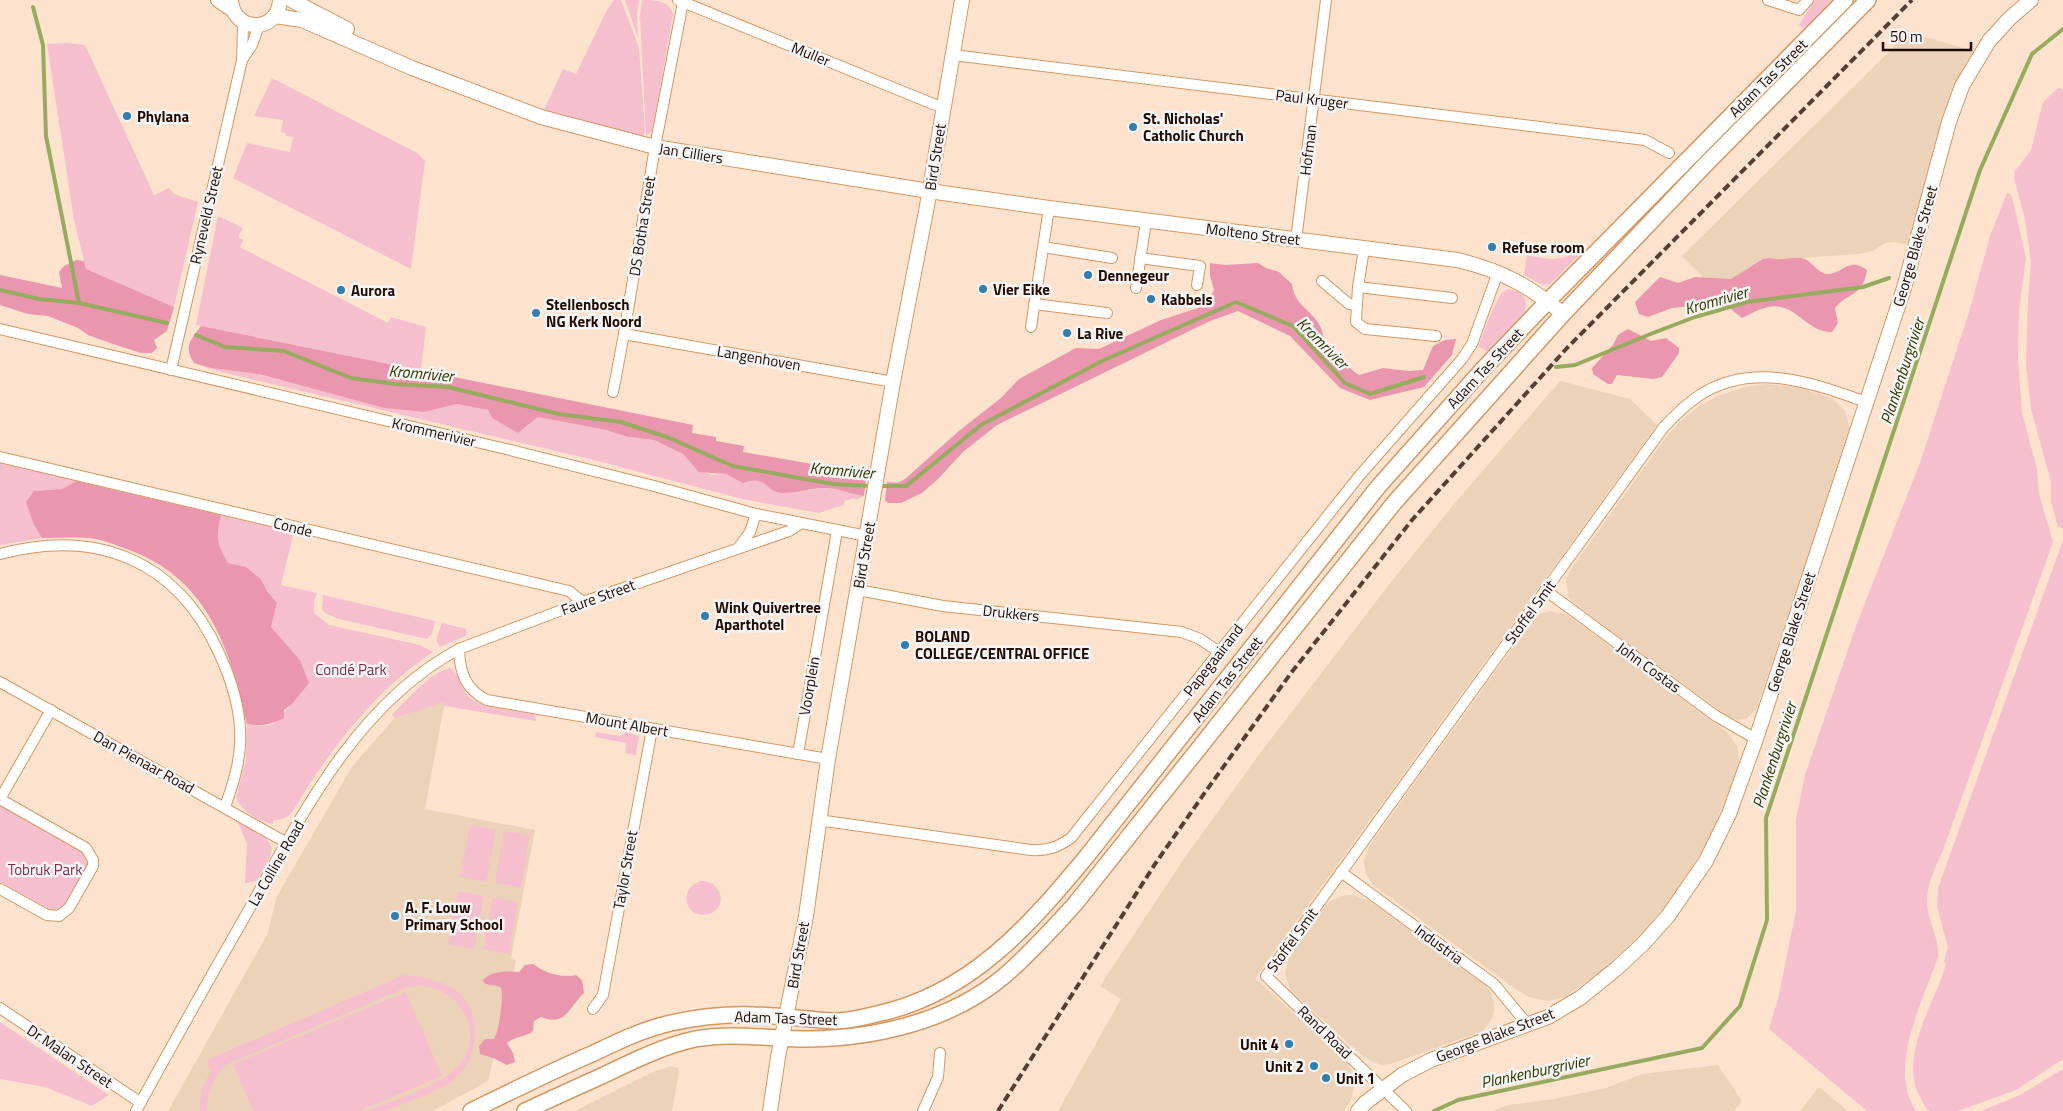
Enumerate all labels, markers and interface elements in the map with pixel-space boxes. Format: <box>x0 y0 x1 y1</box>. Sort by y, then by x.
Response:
scale bar <box>1883 20 1970 52</box>
text: 50 m <box>1890 25 1923 48</box>
street label: Adam Tas Street <box>1723 33 1813 123</box>
street label: Muller <box>788 36 834 72</box>
street label: Paul Kruger <box>1274 83 1350 115</box>
place label: Phylana <box>137 105 190 128</box>
place label: St. Nicholas' Catholic Church <box>1143 107 1244 147</box>
marker: Phylana <box>121 110 133 122</box>
street label: Bird Street <box>918 121 952 192</box>
marker: St. Nicholas' Catholic Church <box>1127 121 1139 133</box>
street label: Hofman <box>1293 123 1323 177</box>
street label: Jan Cilliers <box>657 137 725 169</box>
street label: Ryneveld Street <box>184 163 229 266</box>
street label: DS Botha Street <box>623 174 661 278</box>
street label: George Blake Street <box>1887 182 1944 309</box>
street label: Molteno Street <box>1205 217 1302 251</box>
place label: Refuse room <box>1502 236 1585 259</box>
marker: Refuse room <box>1486 241 1498 253</box>
place label: Dennegeur <box>1098 264 1169 287</box>
marker: Dennegeur <box>1082 269 1094 281</box>
place label: Vier Eike <box>993 278 1050 301</box>
place label: Aurora <box>351 279 395 302</box>
water label: Kromrivier <box>1682 279 1752 320</box>
marker: Vier Eike <box>977 283 989 295</box>
marker: Aurora <box>335 284 347 296</box>
place label: Kabbels <box>1161 288 1213 311</box>
place label: Stellenbosch NG Kerk Noord <box>546 293 642 333</box>
marker: Kabbels <box>1145 293 1157 305</box>
marker: Stellenbosch NG Kerk Noord <box>530 307 542 319</box>
water label: Kromrivier <box>1292 312 1356 376</box>
water label: Plankenburgrivier <box>1874 313 1931 427</box>
place label: La Rive <box>1077 322 1124 345</box>
street label: Adam Tas Street <box>1441 322 1529 414</box>
marker: La Rive <box>1061 327 1073 339</box>
street label: Langenhoven <box>715 339 803 377</box>
water label: Kromrivier <box>388 358 456 388</box>
street label: Krommerivier <box>390 411 478 453</box>
water label: Kromrivier <box>809 455 877 485</box>
street label: Conde <box>271 511 315 543</box>
street label: Bird Street <box>847 519 881 590</box>
street label: George Blake Street <box>1761 568 1822 695</box>
street label: Faure Street <box>558 573 639 621</box>
street label: Stoffel Smit <box>1499 575 1562 649</box>
place label: Wink Quivertree Aparthotel <box>715 596 821 636</box>
street label: Drukkers <box>982 599 1040 627</box>
marker: Wink Quivertree Aparthotel <box>699 610 711 622</box>
street label: Papegaairand <box>1177 619 1249 701</box>
place label: BOLAND COLLEGE/CENTRAL OFFICE <box>915 625 1089 665</box>
street label: Adam Tas Street <box>1186 631 1268 727</box>
street label: John Costas <box>1612 636 1686 698</box>
marker: BOLAND COLLEGE/CENTRAL OFFICE <box>899 639 911 651</box>
street label: Voorplein <box>793 655 825 717</box>
park label: Condé Park <box>315 658 387 681</box>
water label: Plankenburgrivier <box>1746 697 1803 811</box>
street label: Mount Albert <box>584 705 671 743</box>
street label: Dan Pienaar Road <box>89 725 199 799</box>
street label: La Colline Road <box>242 816 310 910</box>
street label: Taylor Street <box>607 828 643 911</box>
park label: Tobruk Park <box>8 858 82 881</box>
place label: A. F. Louw Primary School <box>405 896 503 936</box>
street label: Stoffel Smit <box>1261 903 1324 977</box>
marker: A. F. Louw Primary School <box>389 910 401 922</box>
street label: Industria <box>1410 918 1469 970</box>
street label: Bird Street <box>781 919 815 990</box>
street label: Rand Road <box>1292 1000 1358 1064</box>
street label: George Blake Street <box>1432 1002 1558 1068</box>
street label: Adam Tas Street <box>734 1005 839 1031</box>
street label: Dr Malan Street <box>22 1019 118 1094</box>
place label: Unit 4 <box>1240 1033 1279 1056</box>
marker: Unit 4 <box>1283 1038 1295 1050</box>
water label: Plankenburgrivier <box>1479 1047 1593 1094</box>
place label: Unit 2 <box>1265 1055 1304 1078</box>
marker: Unit 2 <box>1308 1060 1320 1072</box>
place label: Unit 1 <box>1336 1067 1375 1090</box>
marker: Unit 1 <box>1320 1072 1332 1084</box>

